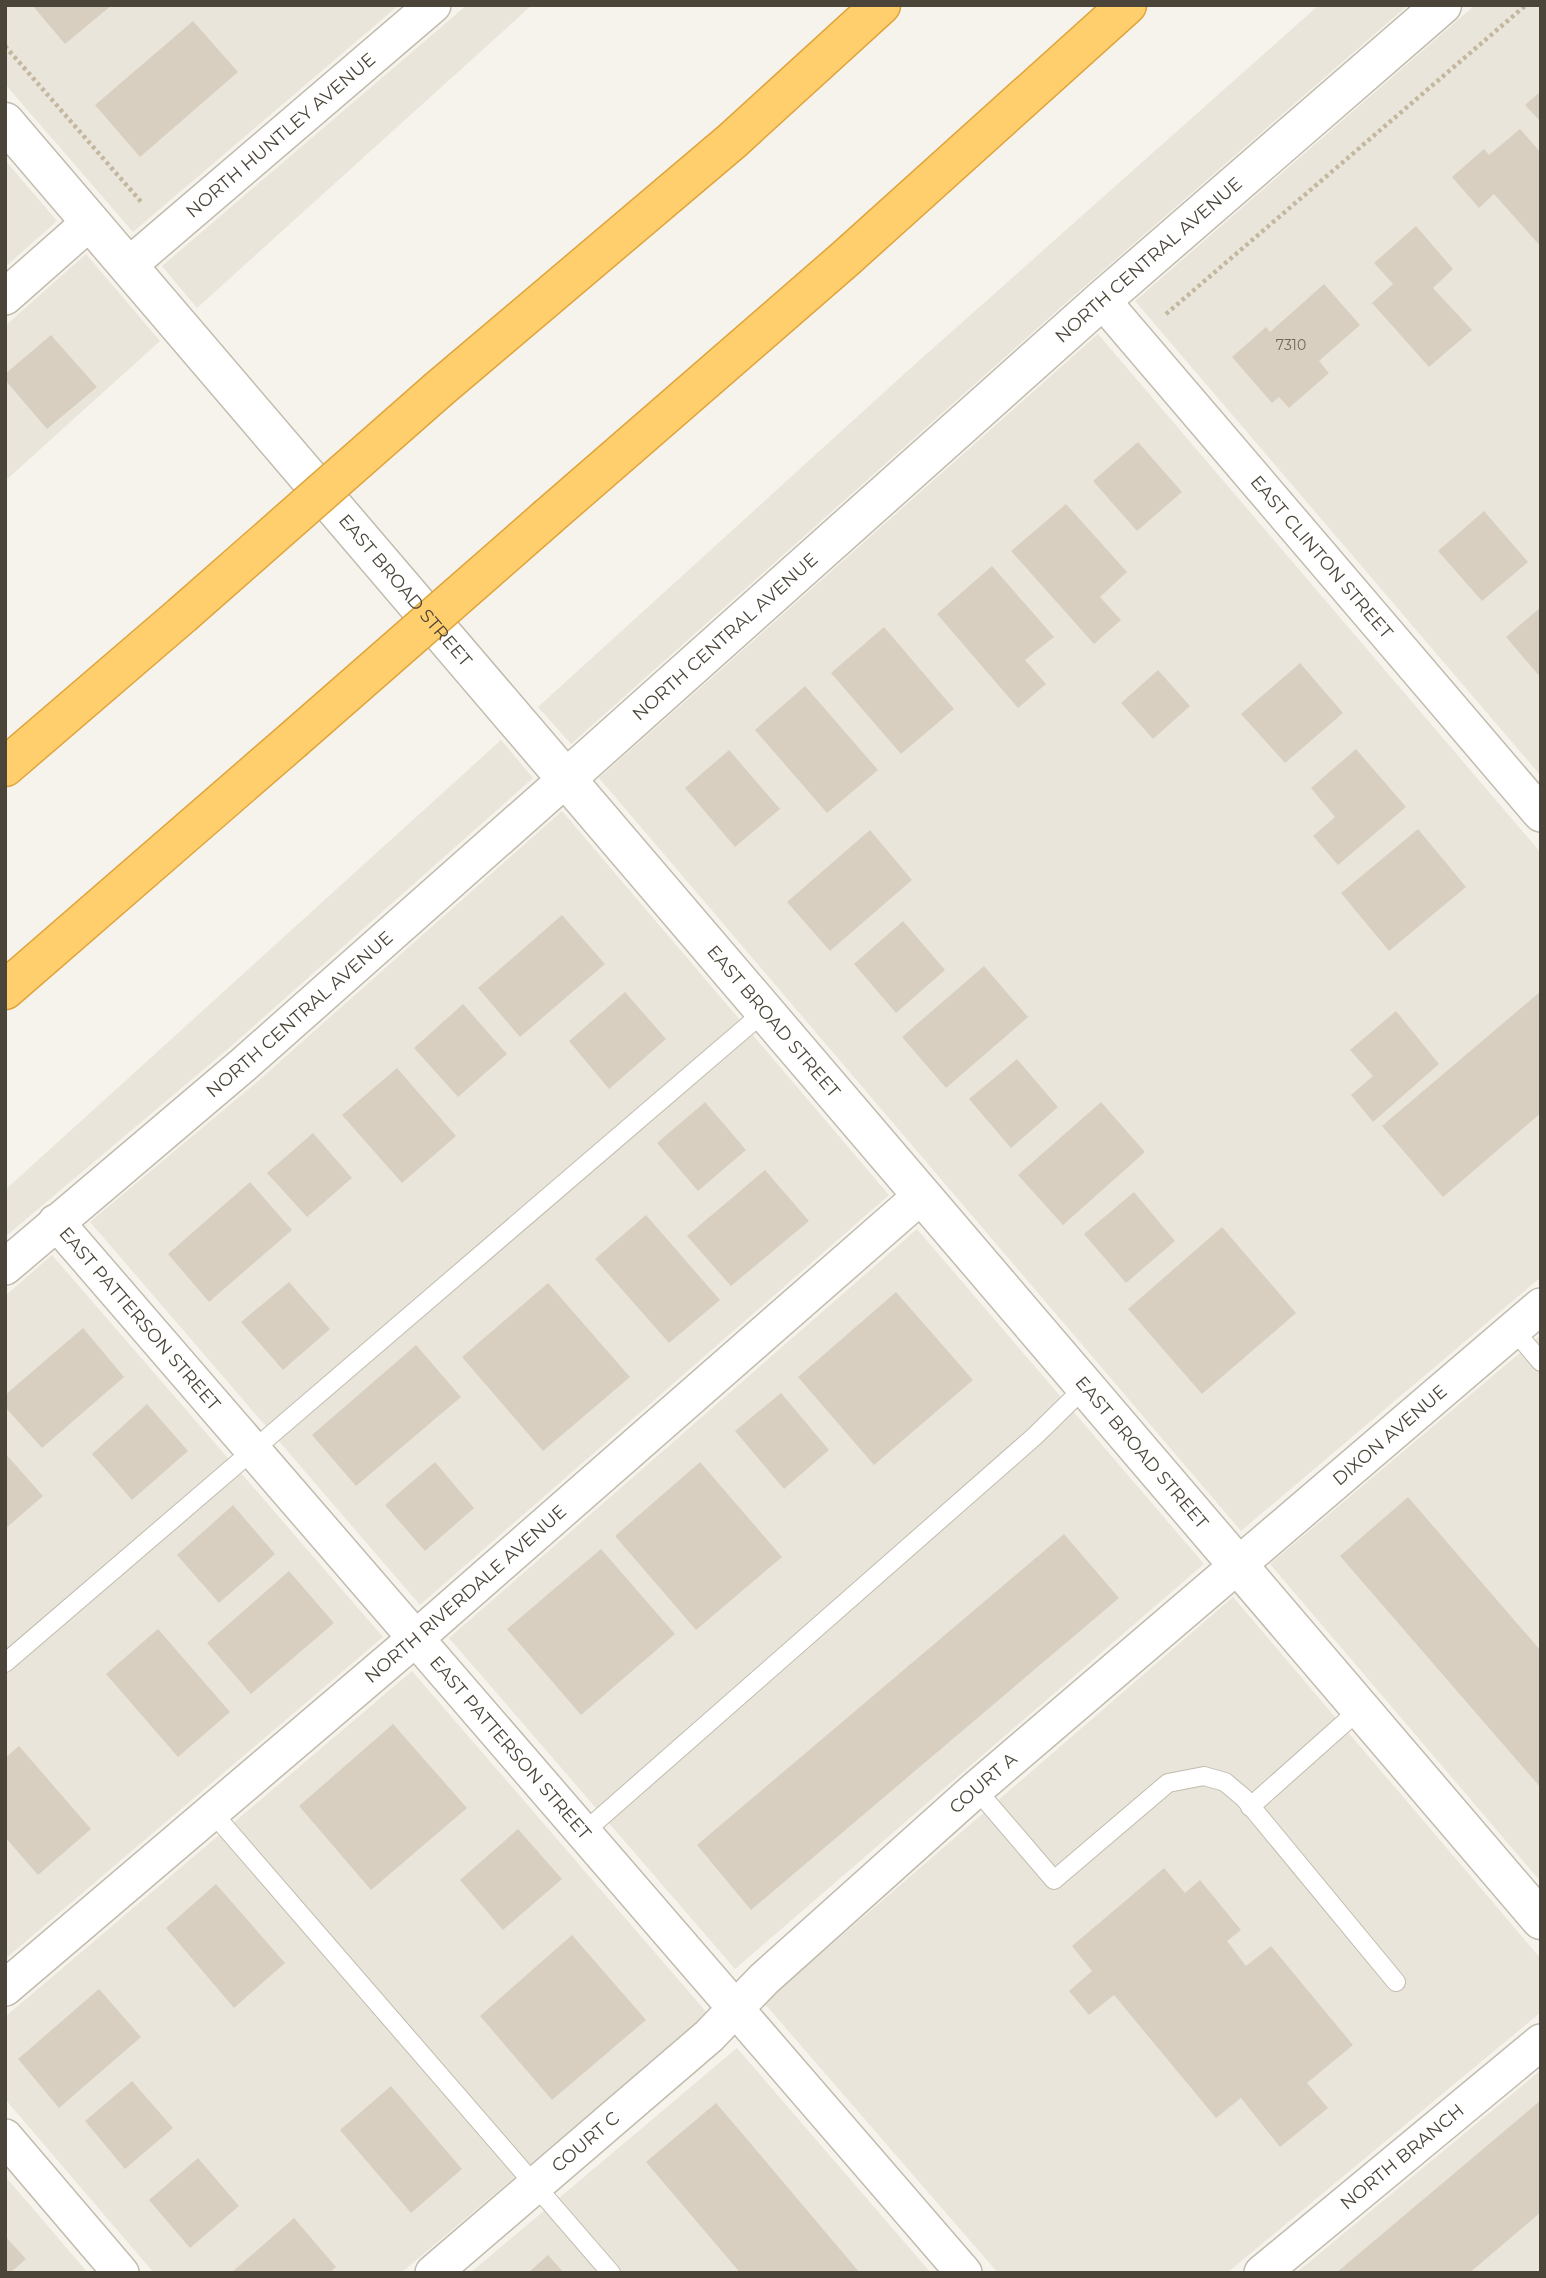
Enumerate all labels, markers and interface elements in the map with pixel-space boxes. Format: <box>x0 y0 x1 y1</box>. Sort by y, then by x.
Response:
street label: NORTH HUNTLEY AVENUE <box>181 48 380 222</box>
street label: NORTH CENTRAL AVENUE <box>1051 172 1247 347</box>
house number: 7310 <box>1276 336 1306 354</box>
street label: EAST CLINTON STREET <box>1246 471 1398 644</box>
street label: EAST BROAD STREET <box>334 510 477 672</box>
street label: NORTH CENTRAL AVENUE <box>628 548 822 725</box>
street label: NORTH CENTRAL AVENUE <box>202 927 397 1102</box>
street label: EAST BROAD STREET <box>702 941 845 1103</box>
street label: EAST PATTERSON STREET <box>54 1223 225 1416</box>
street label: EAST BROAD STREET <box>1070 1372 1213 1534</box>
street label: DIXON AVENUE <box>1328 1380 1451 1490</box>
street label: NORTH RIVERDALE AVENUE <box>360 1500 571 1688</box>
street label: EAST PATTERSON STREET <box>425 1652 596 1845</box>
street label: COURT A <box>945 1748 1022 1818</box>
street label: NORTH BRANCH <box>1336 2099 1468 2214</box>
street label: COURT C <box>547 2107 624 2177</box>

